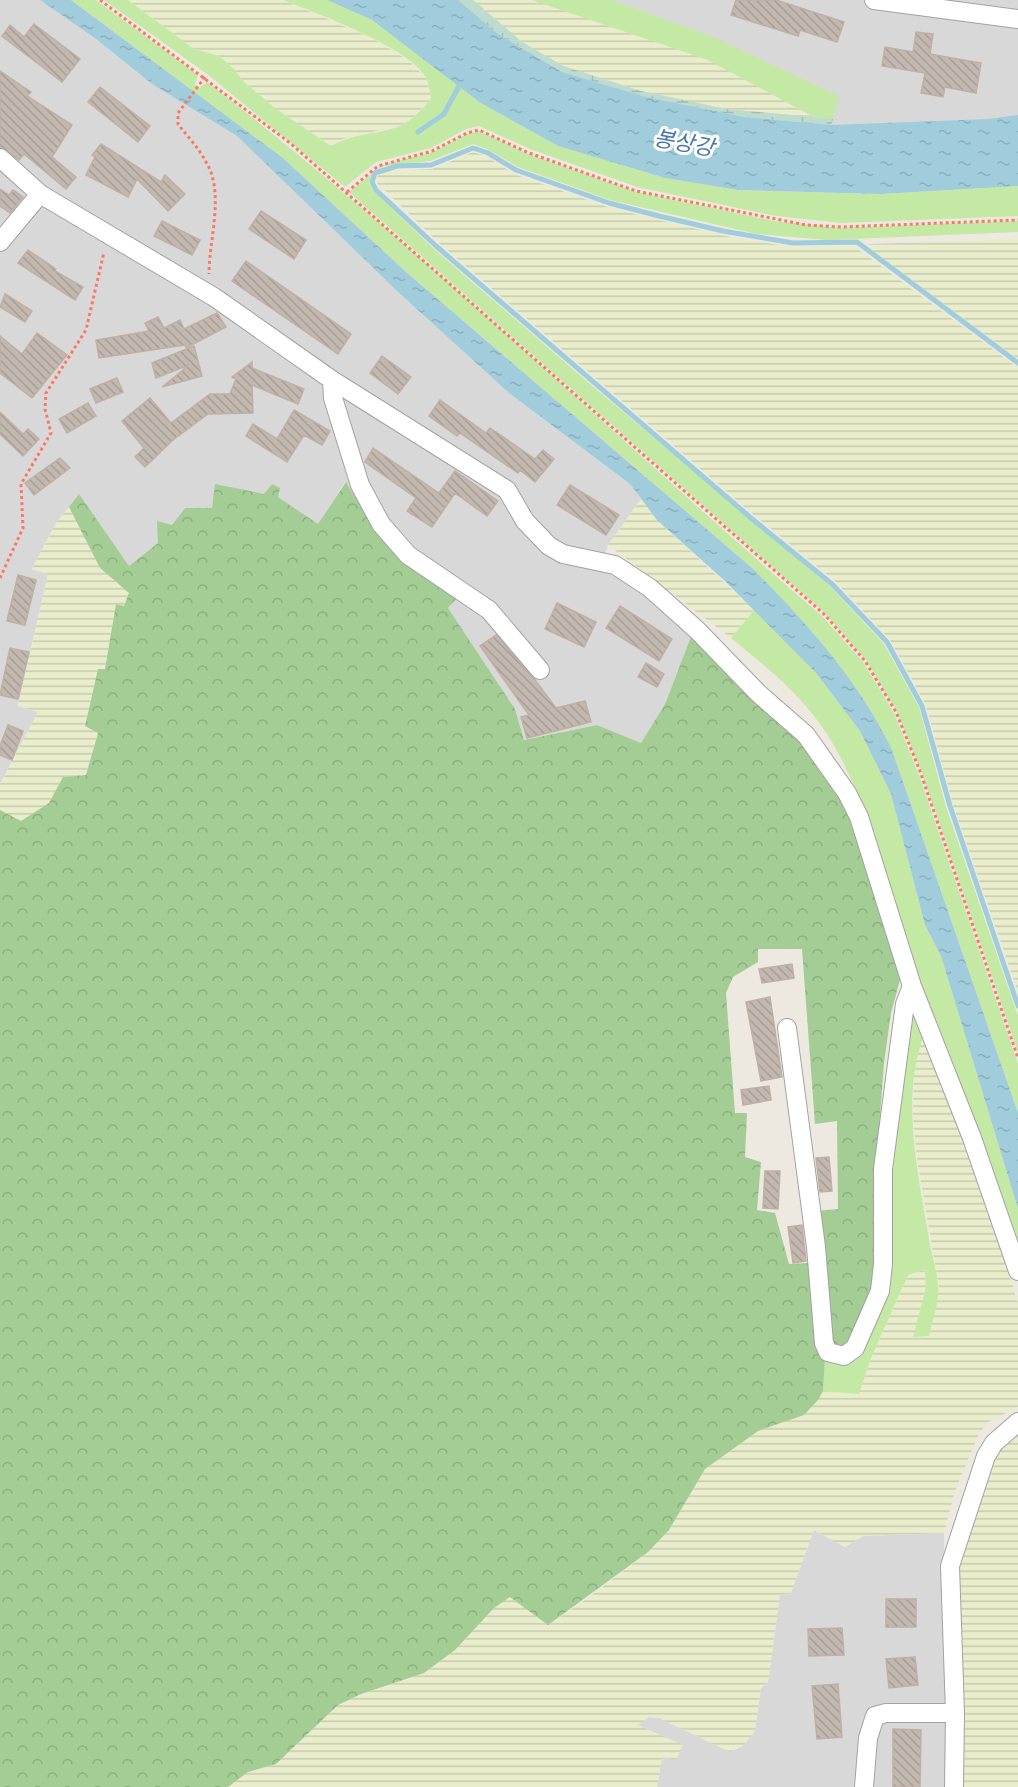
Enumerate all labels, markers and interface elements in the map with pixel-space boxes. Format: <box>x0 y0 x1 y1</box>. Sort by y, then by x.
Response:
water label: 봉상강 <box>652 123 719 161</box>

